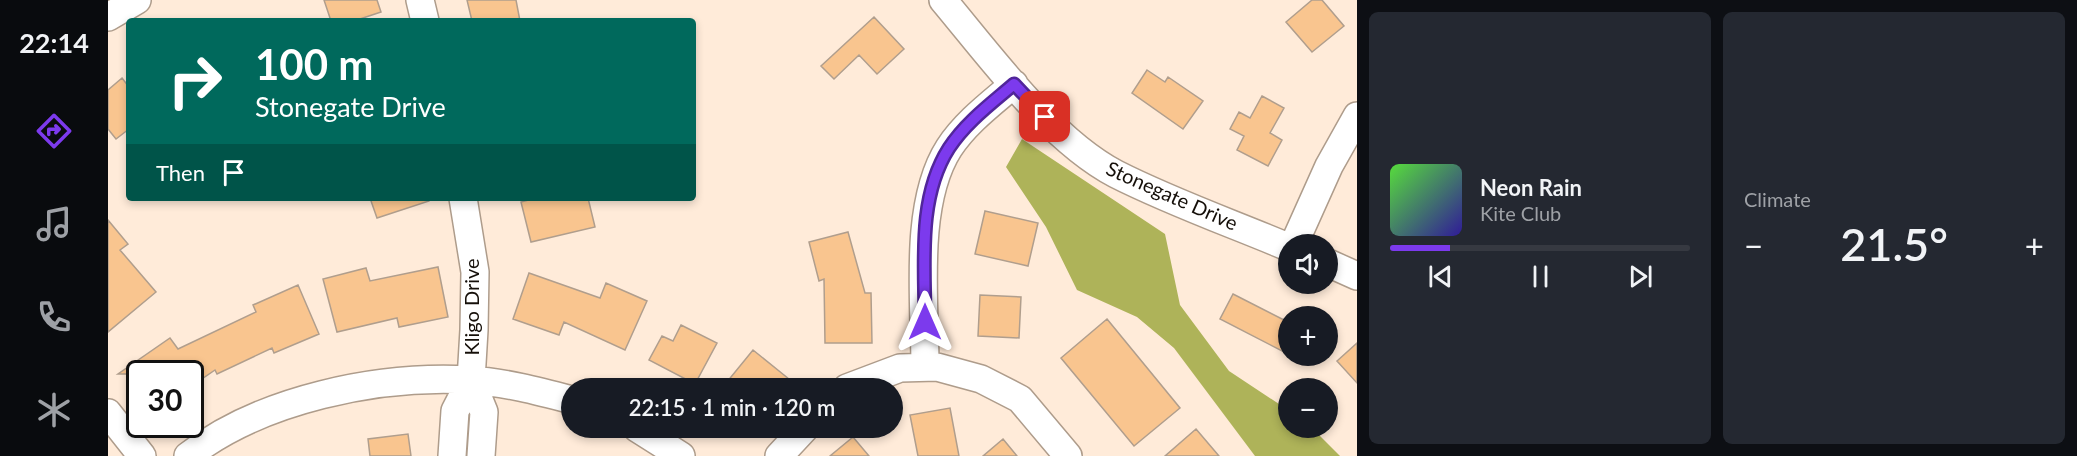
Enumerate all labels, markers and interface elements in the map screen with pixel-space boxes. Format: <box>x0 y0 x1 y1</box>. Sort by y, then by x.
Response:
text: 22:14 <box>19 26 89 59</box>
text: 100 m <box>255 39 373 89</box>
icon: right <box>156 42 234 120</box>
text: Stonegate Drive <box>255 90 446 123</box>
pin <box>1019 91 1070 142</box>
icon: arrive <box>1028 100 1061 133</box>
icon: directions <box>33 110 75 152</box>
street label: Stonegate Drive <box>1103 155 1242 235</box>
icon: arrive <box>217 156 250 189</box>
text: Then <box>156 159 205 186</box>
text: Neon Rain <box>1480 174 1582 201</box>
text: Climate <box>1744 187 1811 211</box>
text: Kite Club <box>1480 201 1561 225</box>
icon: music <box>33 203 75 245</box>
text: 21.5° <box>1840 217 1948 271</box>
text: − <box>1744 225 1763 265</box>
text: + <box>2025 225 2044 265</box>
map controls <box>1278 234 1338 438</box>
button: sound <box>1278 234 1338 294</box>
street label: Kligo Drive <box>459 258 483 356</box>
icon: previous <box>1424 260 1457 293</box>
icon: pause <box>1524 260 1557 293</box>
icon: next <box>1624 260 1657 293</box>
position arrow <box>893 290 957 354</box>
icon: phone <box>33 296 75 338</box>
button: + <box>1278 306 1338 366</box>
speed limit sign: 30 <box>126 360 204 438</box>
button: − <box>1278 378 1338 438</box>
icon: climate <box>33 389 75 431</box>
text: 22:15 · 1 min · 120 m <box>629 394 835 421</box>

